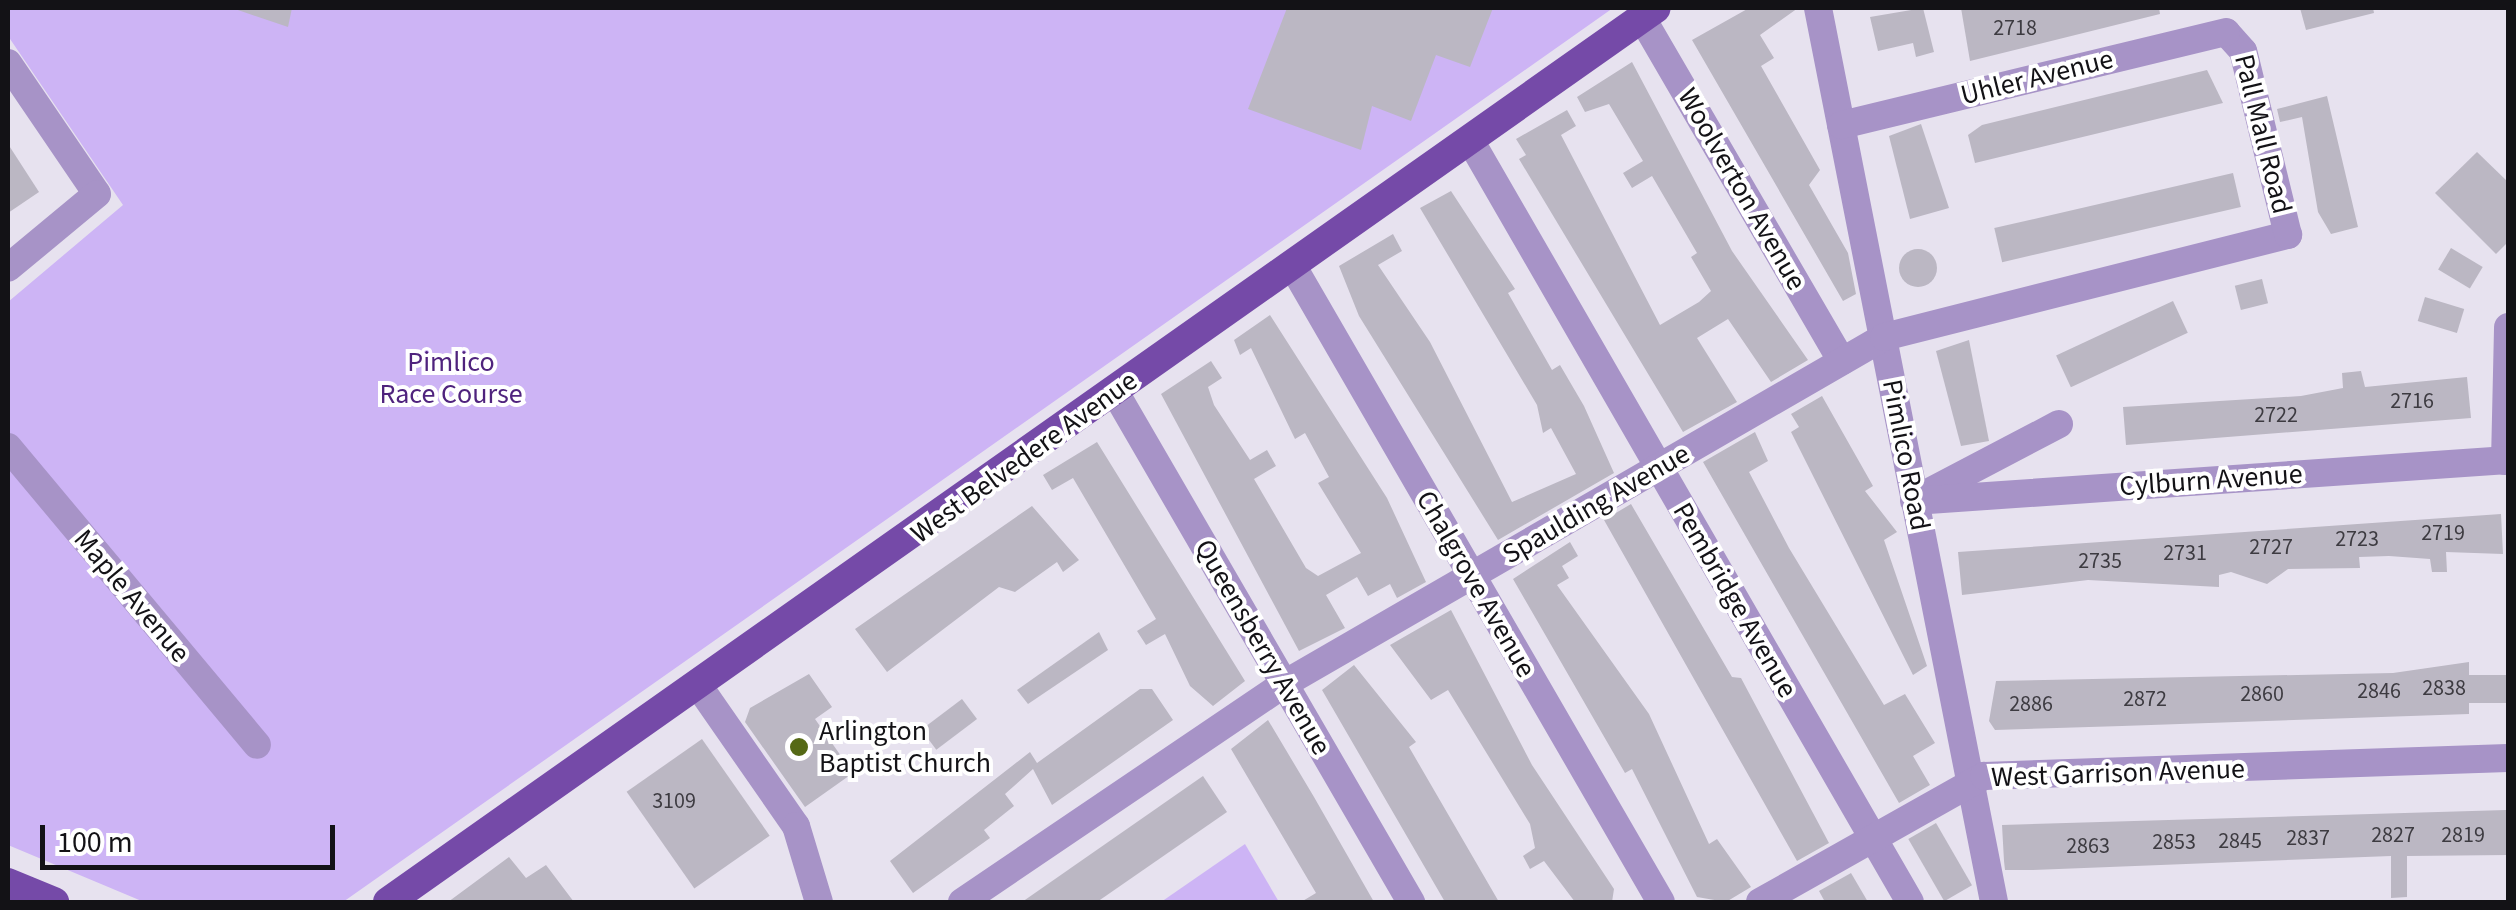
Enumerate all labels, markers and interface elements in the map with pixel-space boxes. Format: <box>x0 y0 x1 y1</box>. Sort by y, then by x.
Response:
house number: 2718 <box>1993 16 2037 42</box>
street label: Uhler Avenue <box>1957 42 2117 112</box>
street label: Pall Mall Road <box>2227 51 2299 217</box>
street label: Woolverton Avenue <box>1671 82 1813 296</box>
park label: Pimlico Race Course <box>379 345 523 411</box>
street label: West Belvedere Avenue <box>904 364 1144 550</box>
street label: Pimlico Road <box>1875 377 1937 533</box>
house number: 2716 <box>2390 389 2434 415</box>
house number: 2722 <box>2254 403 2298 429</box>
street label: Spaulding Avenue <box>1497 437 1695 571</box>
street label: Cylburn Avenue <box>2118 457 2304 503</box>
street label: Chalgrove Avenue <box>1409 485 1543 683</box>
street label: Pembridge Avenue <box>1666 497 1804 703</box>
house number: 2719 <box>2421 521 2465 547</box>
street label: Maple Avenue <box>67 523 197 669</box>
house number: 2723 <box>2335 527 2379 553</box>
street label: Queensberry Avenue <box>1188 533 1338 761</box>
house number: 2727 <box>2249 535 2293 561</box>
house number: 2731 <box>2163 541 2207 567</box>
house number: 2735 <box>2078 549 2122 575</box>
house number: 2838 <box>2422 676 2466 702</box>
house number: 2846 <box>2357 679 2401 705</box>
house number: 2860 <box>2240 682 2284 708</box>
house number: 2872 <box>2123 687 2167 713</box>
house number: 2886 <box>2009 692 2053 718</box>
place label: Arlington Baptist Church <box>819 714 991 780</box>
marker: Arlington Baptist Church <box>788 736 810 758</box>
street label: West Garrison Avenue <box>1991 752 2245 794</box>
house number: 3109 <box>652 789 696 815</box>
scale bar <box>45 805 340 867</box>
text: 100 m <box>57 821 133 864</box>
house number: 2827 <box>2371 823 2415 849</box>
house number: 2819 <box>2441 823 2485 849</box>
house number: 2837 <box>2286 826 2330 852</box>
house number: 2845 <box>2218 829 2262 855</box>
house number: 2853 <box>2152 830 2196 856</box>
house number: 2863 <box>2066 834 2110 860</box>

